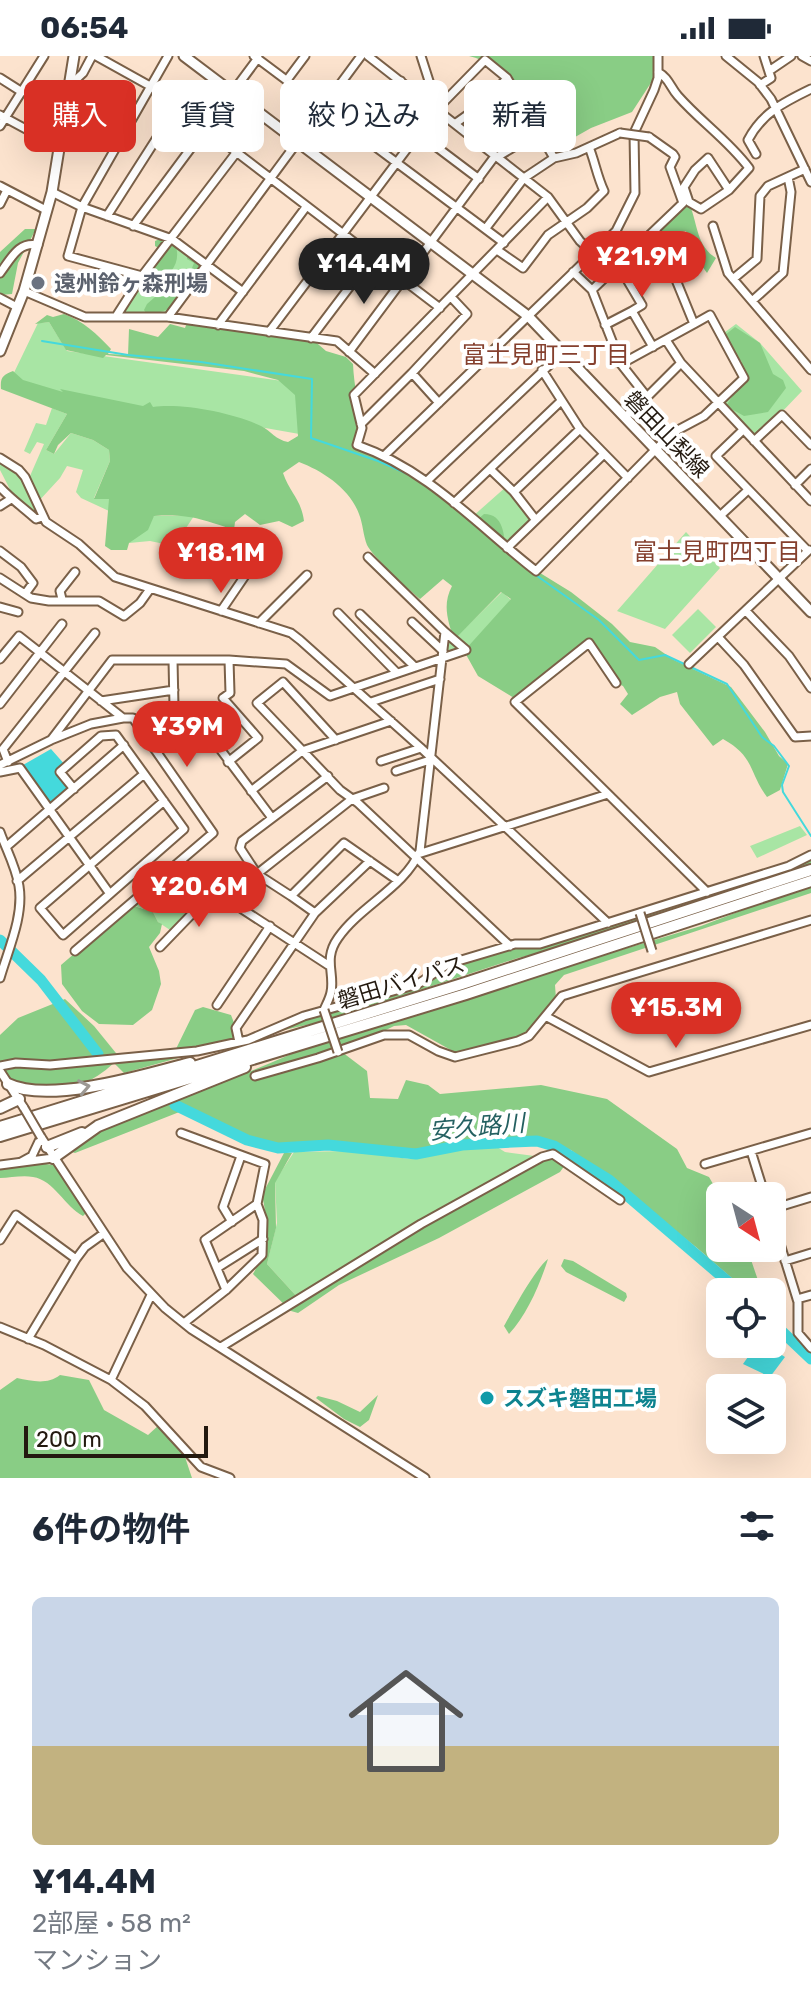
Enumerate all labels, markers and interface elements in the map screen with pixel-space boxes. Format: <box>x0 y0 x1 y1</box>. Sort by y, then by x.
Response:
text: 06:54 <box>40 10 129 46</box>
chip: 購入 <box>24 80 136 152</box>
chip: 賃貸 <box>152 80 264 152</box>
chip: 絞り込み <box>280 80 448 152</box>
chip: 新着 <box>464 80 576 152</box>
pin: ¥21.9M <box>577 231 707 299</box>
pin: ¥14.4M <box>299 238 429 306</box>
text: ¥21.9M <box>596 241 688 272</box>
text: ¥14.4M <box>317 248 411 279</box>
place label: 遠州鈴ヶ森刑場 <box>54 270 208 297</box>
marker: 遠州鈴ヶ森刑場 <box>29 274 47 292</box>
district label: 富士見町三丁目 <box>462 341 630 369</box>
street label: 磐田山梨線 <box>619 385 715 483</box>
pin: ¥18.1M <box>156 527 286 595</box>
text: ¥18.1M <box>177 537 265 568</box>
district label: 富士見町四丁目 <box>633 538 801 566</box>
pin: ¥39M <box>140 701 234 769</box>
text: ¥39M <box>150 711 224 742</box>
pin: ¥20.6M <box>134 861 264 929</box>
text: ¥20.6M <box>150 871 248 902</box>
street label: 磐田バイパス <box>334 950 468 1015</box>
pin: ¥15.3M <box>611 982 741 1050</box>
text: ¥15.3M <box>629 992 723 1023</box>
one-way arrow <box>78 1079 91 1096</box>
water label: 安久路川 <box>428 1109 529 1145</box>
north arrow <box>706 1182 786 1262</box>
map controls <box>706 1182 786 1454</box>
button: locate <box>706 1278 786 1358</box>
button: layers <box>706 1374 786 1454</box>
place label: スズキ磐田工場 <box>503 1385 657 1412</box>
marker: スズキ磐田工場 <box>478 1389 496 1407</box>
scale bar <box>24 1422 208 1458</box>
text: 200 m <box>36 1426 102 1453</box>
icon: filters <box>735 1504 779 1548</box>
text: 6件の物件 <box>32 1509 190 1550</box>
icon: home <box>334 1649 478 1793</box>
text: ¥14.4M <box>32 1861 156 1902</box>
text: 2部屋 · 58 m² <box>32 1908 191 1939</box>
text: マンション <box>32 1945 162 1976</box>

